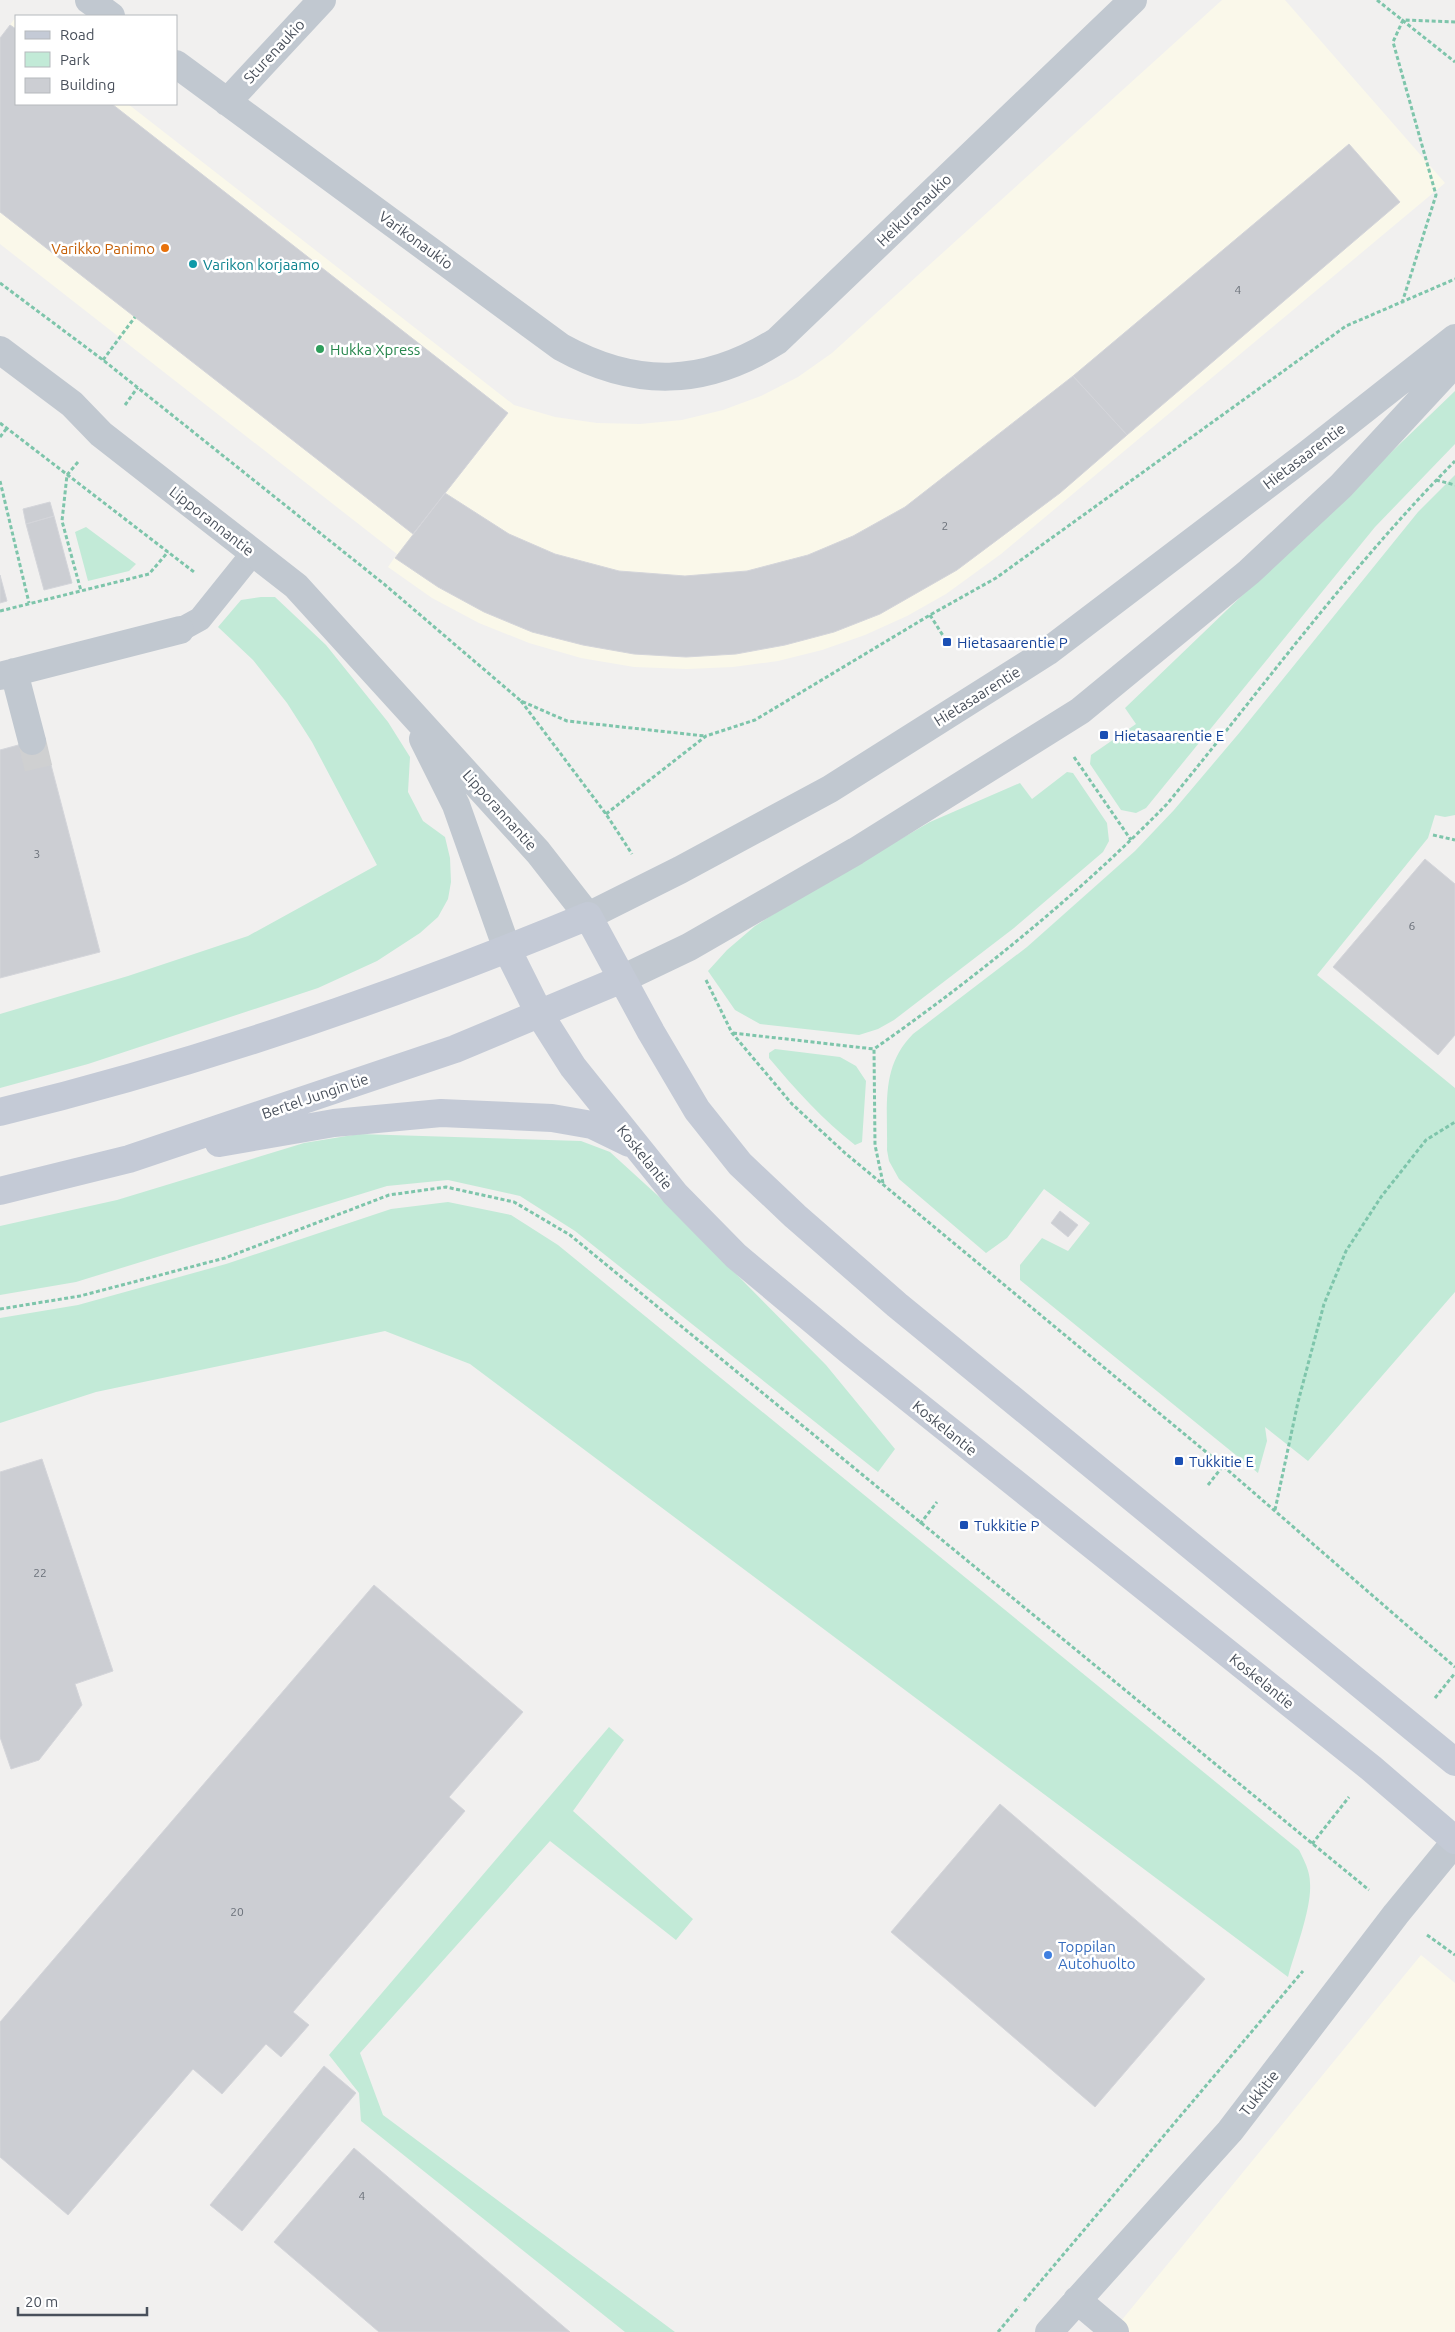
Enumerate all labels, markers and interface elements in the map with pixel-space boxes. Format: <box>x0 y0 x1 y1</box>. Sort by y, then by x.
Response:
legend <box>15 15 178 105</box>
street label: Sturenaukio <box>240 16 308 86</box>
text: Road <box>60 26 95 43</box>
text: Park <box>60 51 90 68</box>
text: Building <box>60 76 115 93</box>
street label: Heikuranaukio <box>873 170 955 250</box>
street label: Varikonaukio <box>376 207 456 273</box>
place label: Varikko Panimo <box>51 240 155 257</box>
marker: Varikko Panimo <box>159 242 171 254</box>
place label: Varikon korjaamo <box>203 256 320 273</box>
marker: Varikon korjaamo <box>187 258 199 270</box>
house number: 4 <box>1235 283 1242 296</box>
place label: Hukka Xpress <box>330 341 420 358</box>
marker: Hukka Xpress <box>314 343 326 355</box>
street label: Hietasaarentie <box>1260 420 1348 492</box>
street label: Lipporannantie <box>166 483 258 559</box>
house number: 2 <box>942 519 948 532</box>
place label: Hietasaarentie P <box>957 634 1068 651</box>
marker: Hietasaarentie P <box>941 636 953 648</box>
street label: Hietasaarentie <box>931 663 1023 729</box>
place label: Hietasaarentie E <box>1114 727 1224 744</box>
marker: Hietasaarentie E <box>1098 729 1110 741</box>
street label: Lipporannantie <box>459 766 541 854</box>
house number: 3 <box>34 847 40 860</box>
house number: 6 <box>1409 919 1416 932</box>
street label: Bertel Jungin tie <box>259 1070 371 1122</box>
street label: Koskelantie <box>614 1121 676 1193</box>
street label: Koskelantie <box>909 1397 981 1459</box>
place label: Tukkitie E <box>1189 1453 1254 1470</box>
marker: Tukkitie E <box>1173 1455 1185 1467</box>
place label: Tukkitie P <box>974 1517 1040 1534</box>
marker: Tukkitie P <box>958 1519 970 1531</box>
house number: 22 <box>33 1566 47 1579</box>
street label: Koskelantie <box>1226 1650 1298 1712</box>
house number: 20 <box>230 1905 244 1918</box>
place label: Toppilan Autohuolto <box>1058 1938 1135 1972</box>
marker: Toppilan Autohuolto <box>1042 1949 1054 1961</box>
street label: Tukkitie <box>1236 2067 1282 2119</box>
house number: 4 <box>359 2189 366 2202</box>
scale bar <box>18 2284 146 2316</box>
text: 20 m <box>25 2293 58 2310</box>

